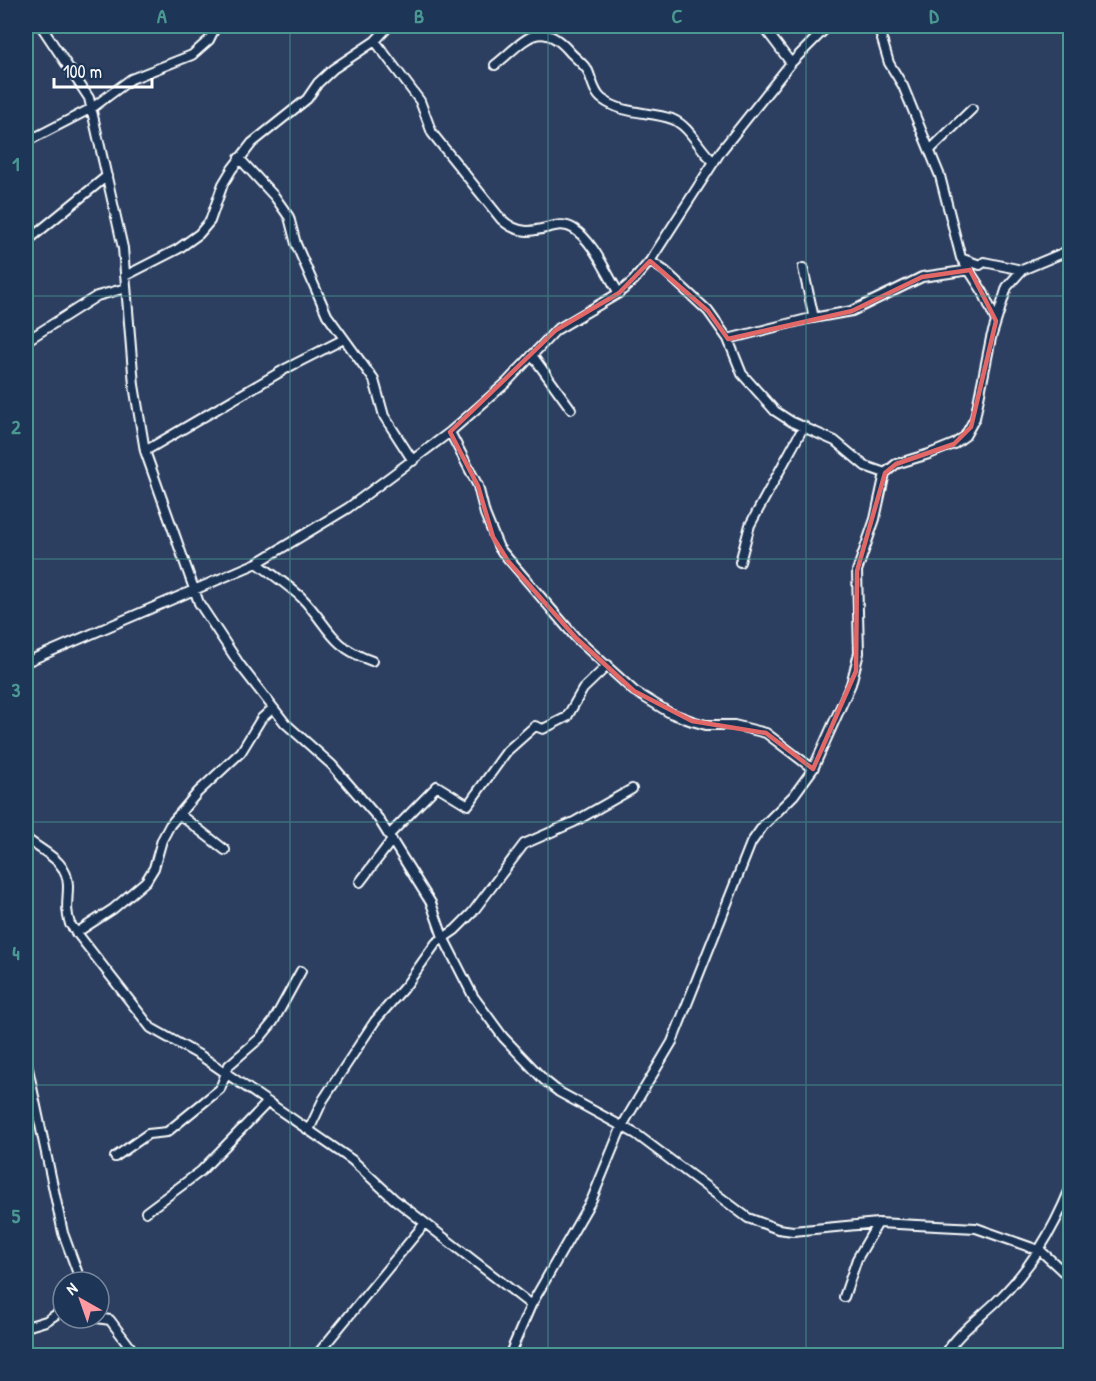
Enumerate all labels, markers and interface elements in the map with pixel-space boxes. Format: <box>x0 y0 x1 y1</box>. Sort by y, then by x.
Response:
text: A <box>157 2 167 29</box>
text: B <box>414 2 424 29</box>
text: C <box>672 2 683 29</box>
text: D <box>929 2 939 29</box>
scale bar <box>54 51 152 89</box>
text: 100 m <box>63 59 102 84</box>
text: 1 <box>12 150 20 177</box>
text: 2 <box>11 413 21 440</box>
text: 3 <box>12 676 21 703</box>
text: 4 <box>12 939 20 966</box>
text: 5 <box>12 1202 21 1229</box>
north arrow <box>51 1270 111 1330</box>
text: N <box>61 1277 82 1300</box>

